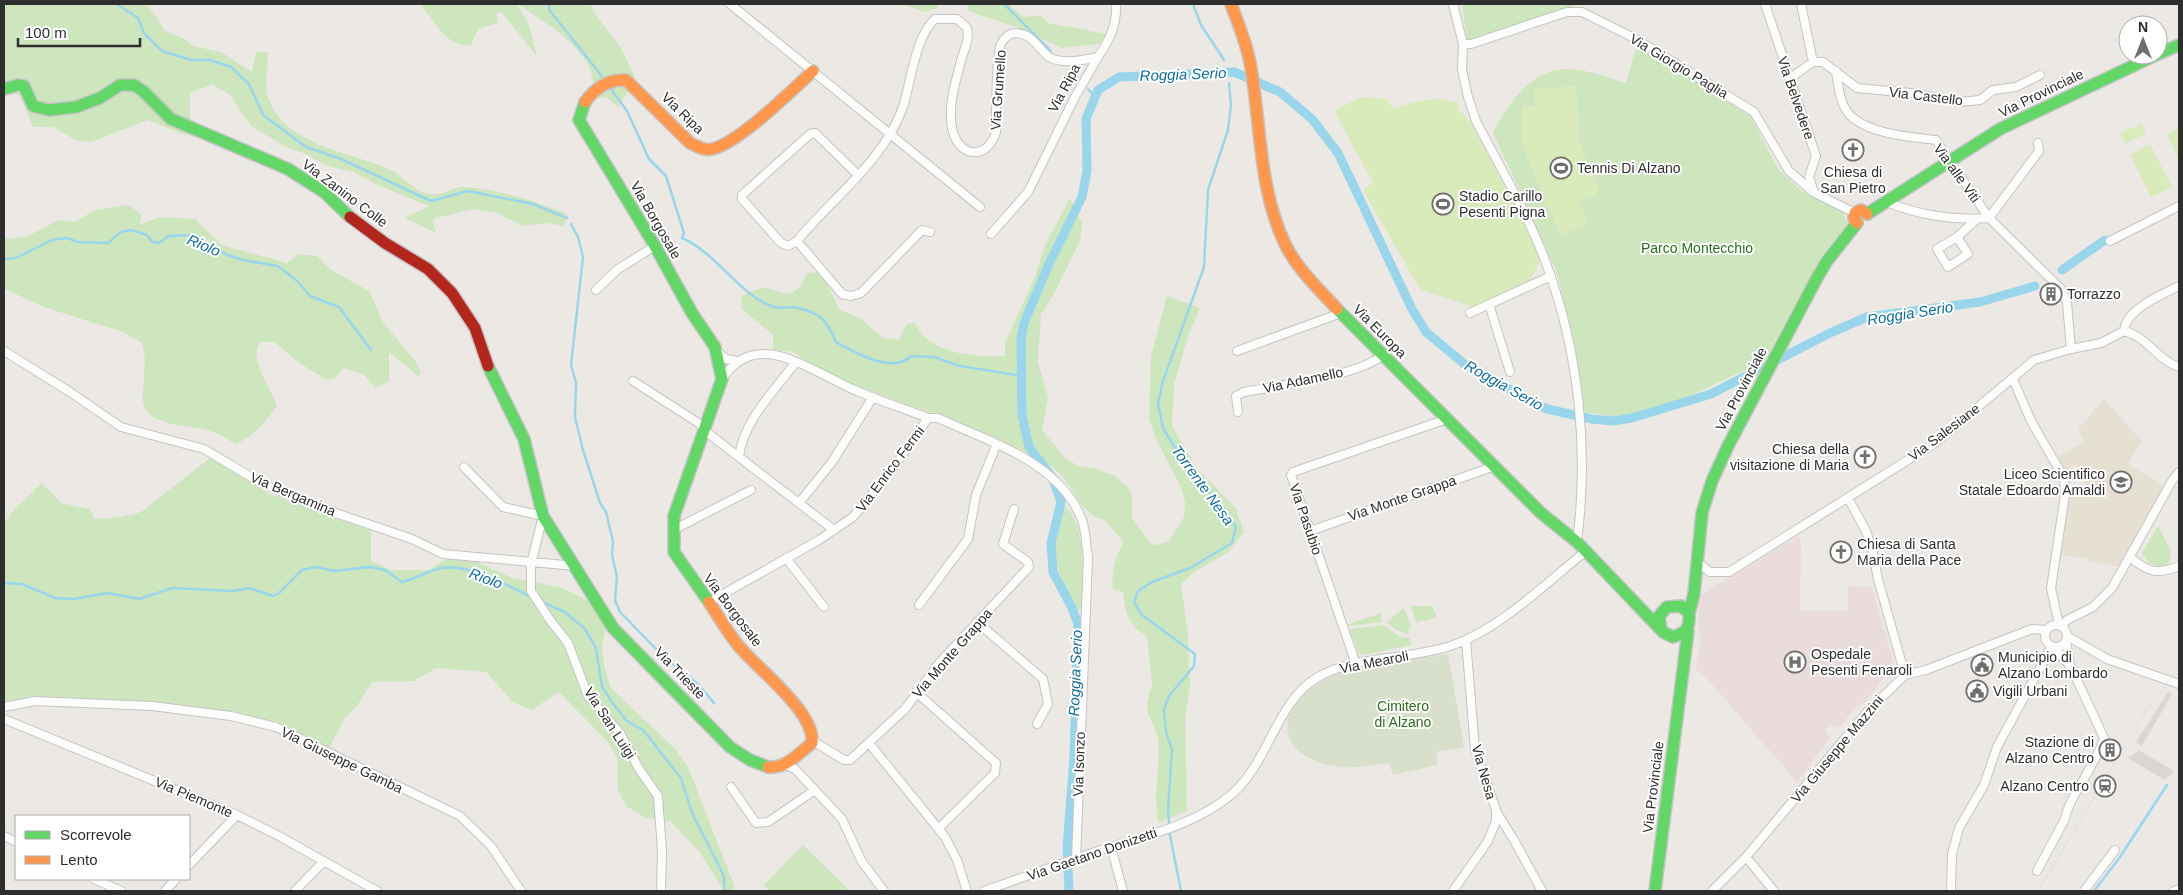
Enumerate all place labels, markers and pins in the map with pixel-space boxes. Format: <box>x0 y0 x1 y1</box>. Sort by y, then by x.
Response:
church icon: Chiesa di San Pietro <box>1841 138 1865 162</box>
sports icon: Tennis Di Alzano <box>1549 156 1573 180</box>
place label: Tennis Di Alzano <box>1577 160 1681 176</box>
place label: Chiesa di San Pietro <box>1820 164 1886 196</box>
place label: Stadio Carillo Pesenti Pigna <box>1459 188 1546 220</box>
sports icon: Stadio Carillo Pesenti Pigna <box>1431 192 1455 216</box>
building icon: Torrazzo <box>2039 282 2063 306</box>
place label: Torrazzo <box>2067 286 2121 302</box>
place label: Chiesa della visitazione di Maria <box>1730 441 1849 473</box>
church icon: Chiesa della visitazione di Maria <box>1853 445 1877 469</box>
place label: Liceo Scientifico Statale Edoardo Amaldi <box>1959 466 2105 498</box>
school or university icon: Liceo Scientifico Statale Edoardo Amaldi <box>2109 470 2133 494</box>
place label: Chiesa di Santa Maria della Pace <box>1857 536 1961 568</box>
church icon: Chiesa di Santa Maria della Pace <box>1829 540 1853 564</box>
place label: Ospedale Pesenti Fenaroli <box>1811 646 1912 678</box>
place label: Municipio di Alzano Lombardo <box>1998 649 2108 681</box>
hospital icon: Ospedale Pesenti Fenaroli <box>1783 650 1807 674</box>
public building icon: Municipio di Alzano Lombardo <box>1970 653 1994 677</box>
public building icon: Vigili Urbani <box>1965 679 1989 703</box>
place label: Vigili Urbani <box>1993 683 2067 699</box>
place label: Stazione di Alzano Centro <box>2005 734 2094 766</box>
building icon: Stazione di Alzano Centro <box>2098 738 2122 762</box>
station icon: Alzano Centro <box>2093 774 2117 798</box>
place label: Alzano Centro <box>2000 778 2089 794</box>

